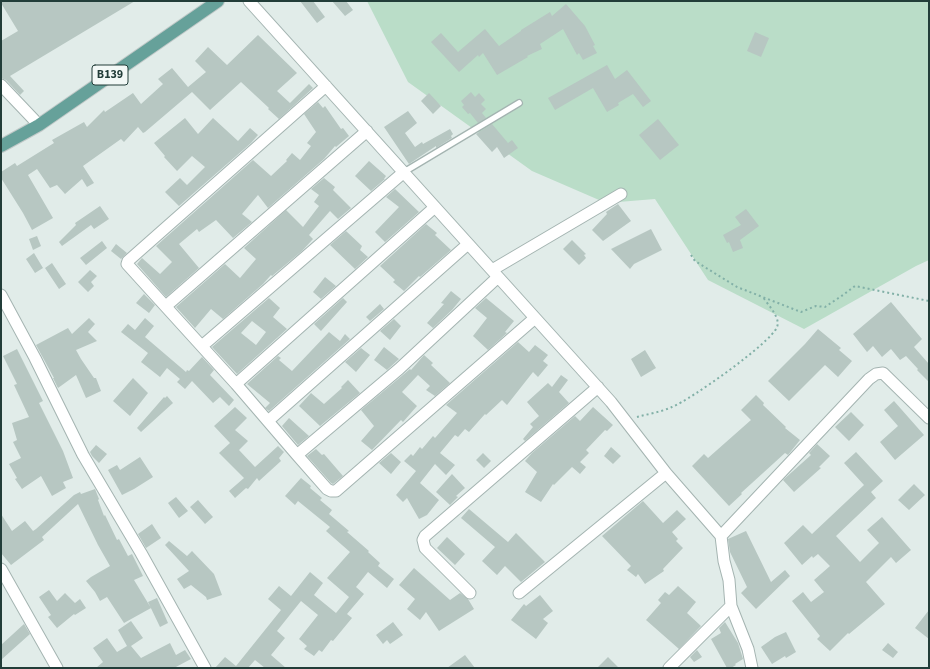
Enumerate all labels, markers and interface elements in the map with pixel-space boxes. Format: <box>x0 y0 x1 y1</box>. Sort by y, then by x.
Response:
road number: B139 <box>92 65 128 85</box>

